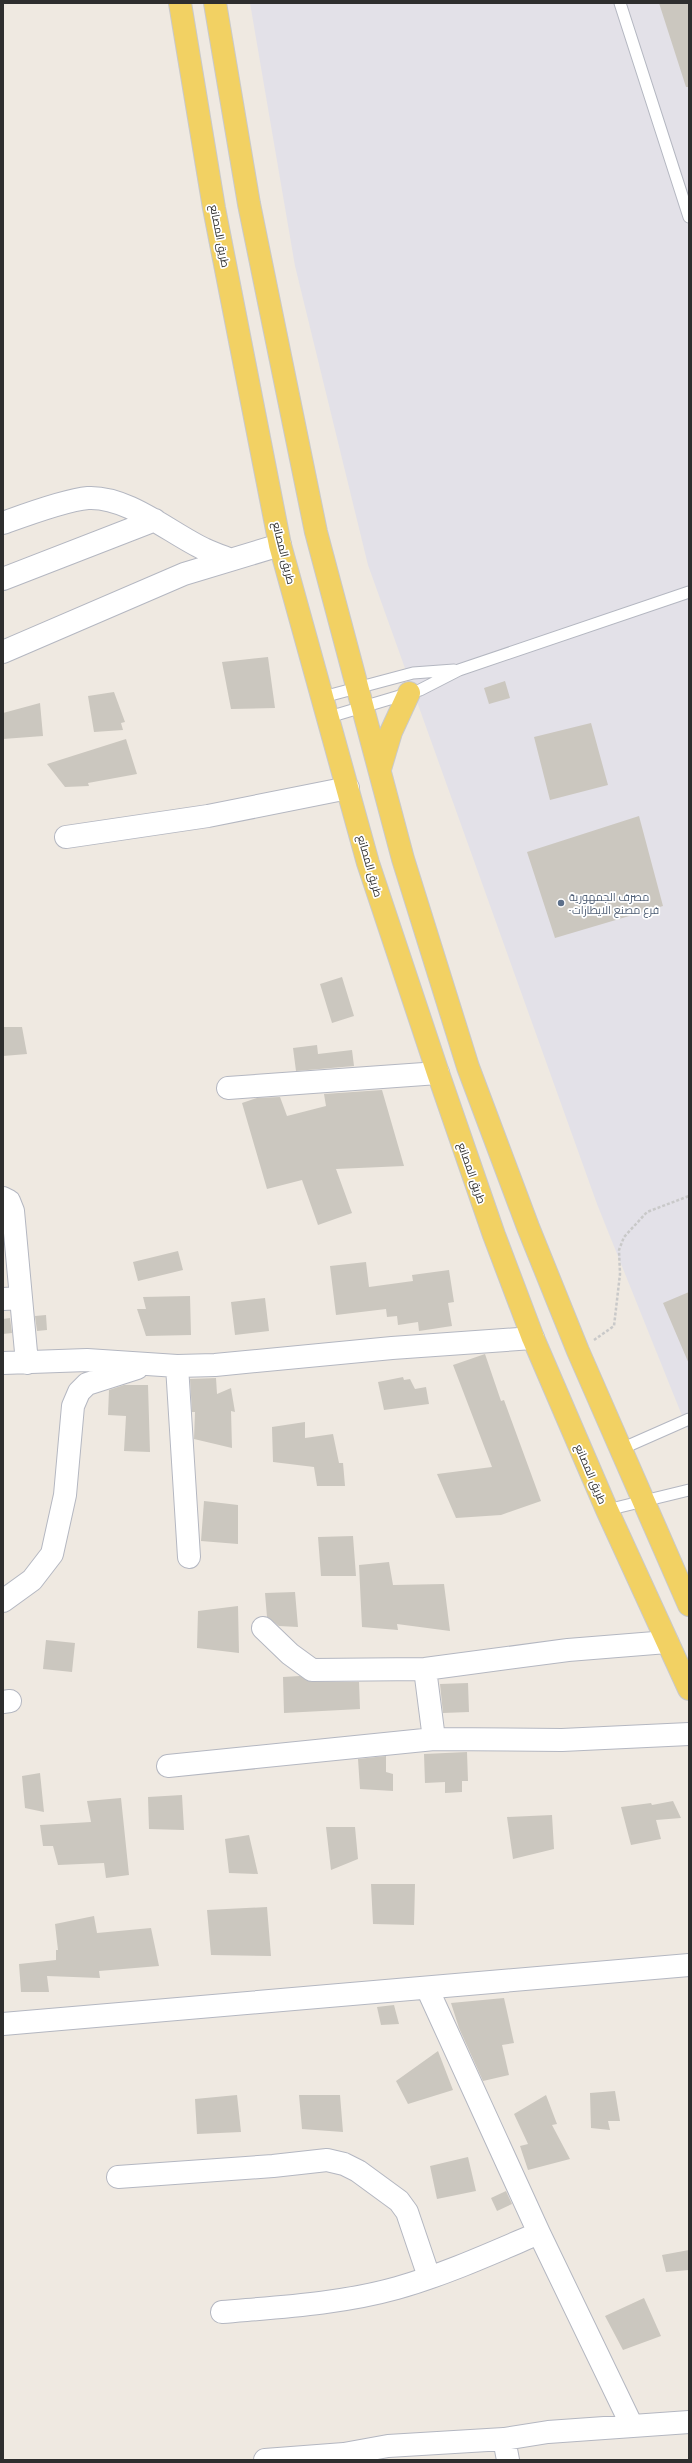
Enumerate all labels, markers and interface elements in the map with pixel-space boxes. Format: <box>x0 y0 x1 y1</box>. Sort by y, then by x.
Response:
street label: طريق المصانع <box>206 204 232 269</box>
street label: طريق المصانع <box>269 521 298 586</box>
street label: طريق المصانع <box>354 834 385 899</box>
place label: مصرف الجمهورية -فرع مصنع الايطارات <box>569 891 659 918</box>
marker: مصرف الجمهورية -فرع مصنع الايطارات <box>556 898 566 908</box>
street label: طريق المصانع <box>454 1141 488 1206</box>
street label: طريق المصانع <box>571 1442 609 1506</box>

